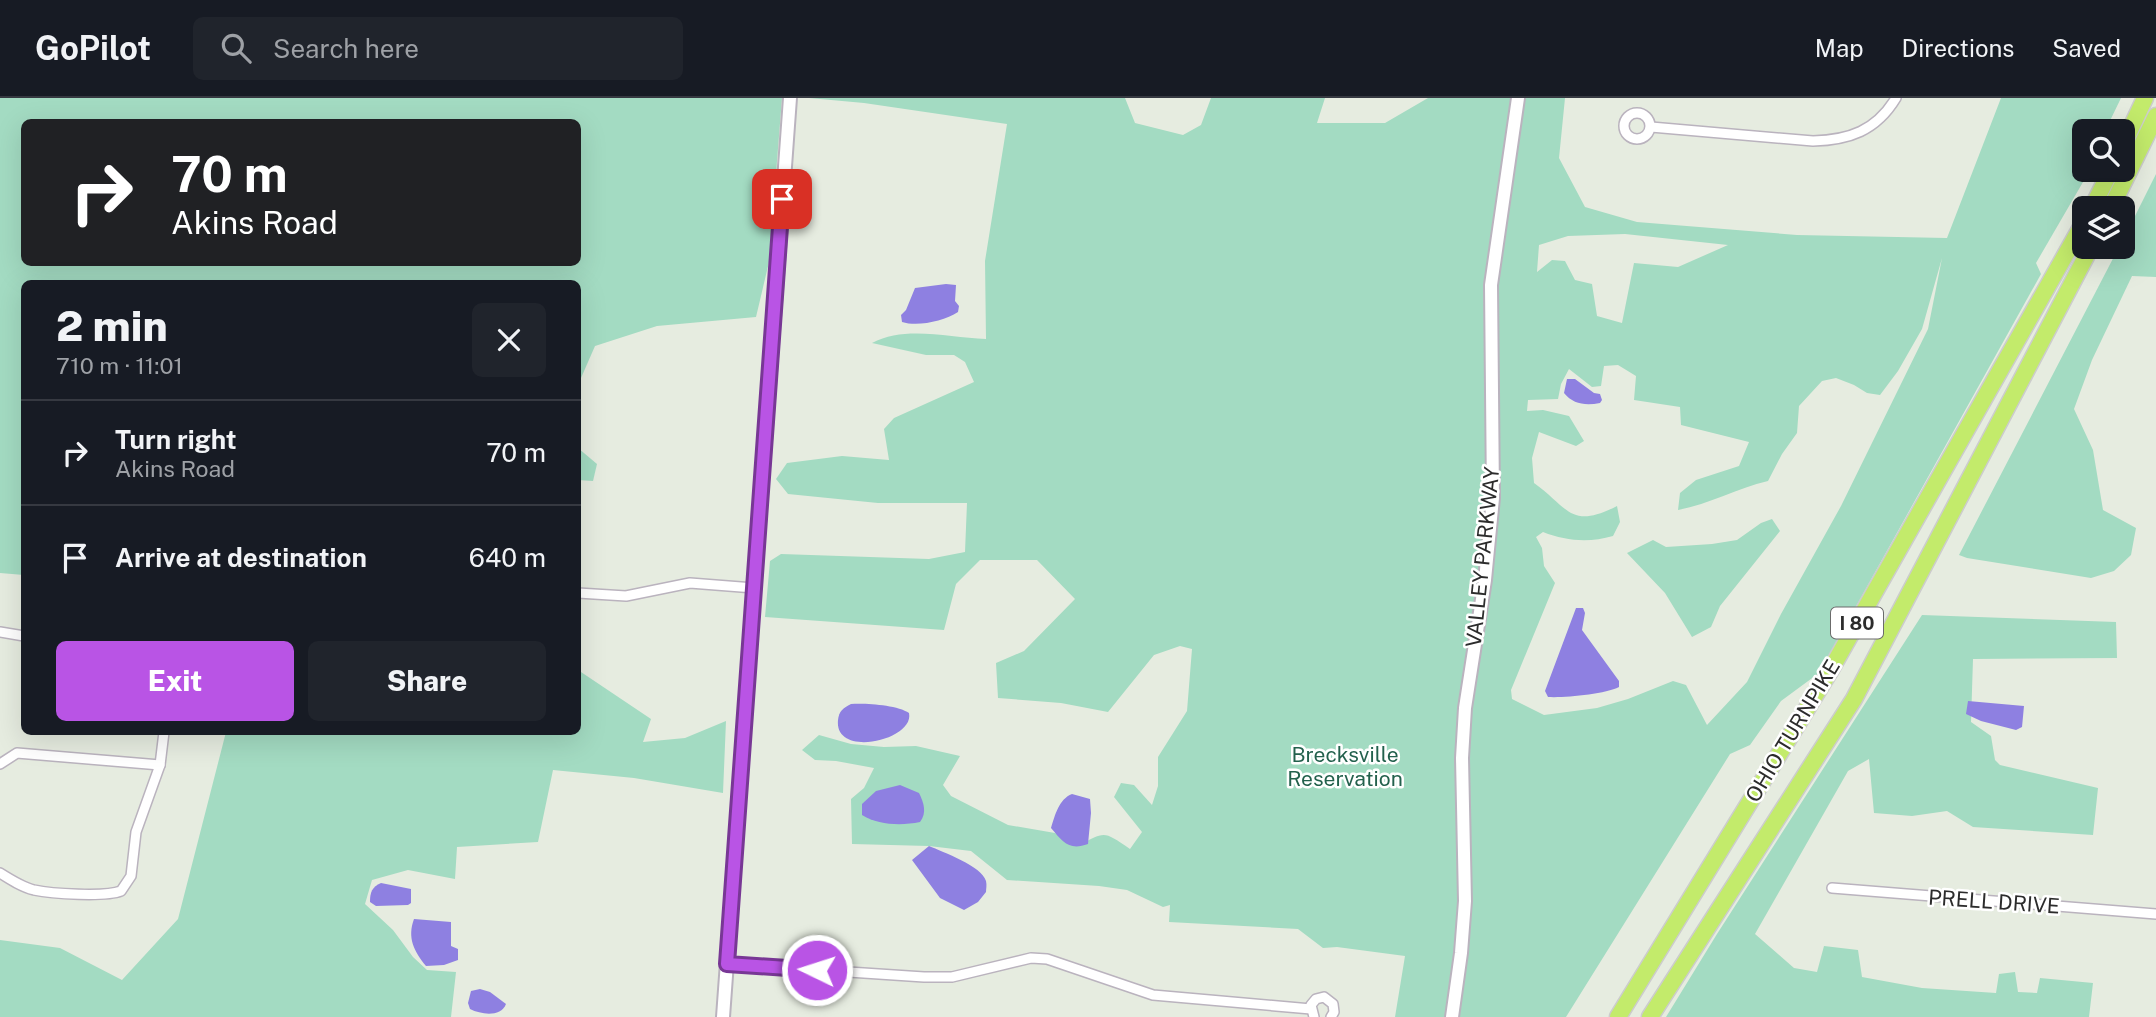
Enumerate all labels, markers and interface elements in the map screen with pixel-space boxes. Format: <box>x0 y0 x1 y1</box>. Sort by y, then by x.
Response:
search box <box>193 17 683 80</box>
text: GoPilot <box>35 29 151 67</box>
icon: search <box>217 29 255 67</box>
text: Search here <box>273 33 419 64</box>
text: Map <box>1815 34 1864 62</box>
text: Directions <box>1902 34 2014 62</box>
text: Saved <box>2052 34 2121 62</box>
map controls <box>2072 119 2135 259</box>
button: search <box>2072 119 2135 182</box>
text: 70 m <box>171 145 288 203</box>
icon: right <box>56 147 147 238</box>
pin <box>752 169 812 229</box>
icon: arrive <box>763 180 801 218</box>
button: layers <box>2072 196 2135 259</box>
text: Akins Road <box>171 204 338 241</box>
text: 2 min <box>56 301 168 350</box>
button: close <box>472 303 546 377</box>
text: 710 m · 11:01 <box>56 352 183 379</box>
text: Turn right <box>115 424 237 455</box>
icon: right <box>56 434 94 472</box>
text: 70 m <box>486 437 546 468</box>
text: Akins Road <box>115 455 235 482</box>
street label: VALLEY PARKWAY <box>1461 465 1504 648</box>
icon: arrive <box>56 539 94 577</box>
text: Arrive at destination <box>115 542 367 573</box>
text: 640 m <box>469 542 546 573</box>
road number: I 80 <box>1831 608 1883 638</box>
button: Exit <box>56 641 294 721</box>
button: Share <box>308 641 546 721</box>
street label: OHIO TURNPIKE <box>1740 655 1845 807</box>
park label: Brecksville Reservation <box>1287 742 1403 791</box>
street label: PRELL DRIVE <box>1927 884 2061 919</box>
position arrow <box>780 933 854 1007</box>

